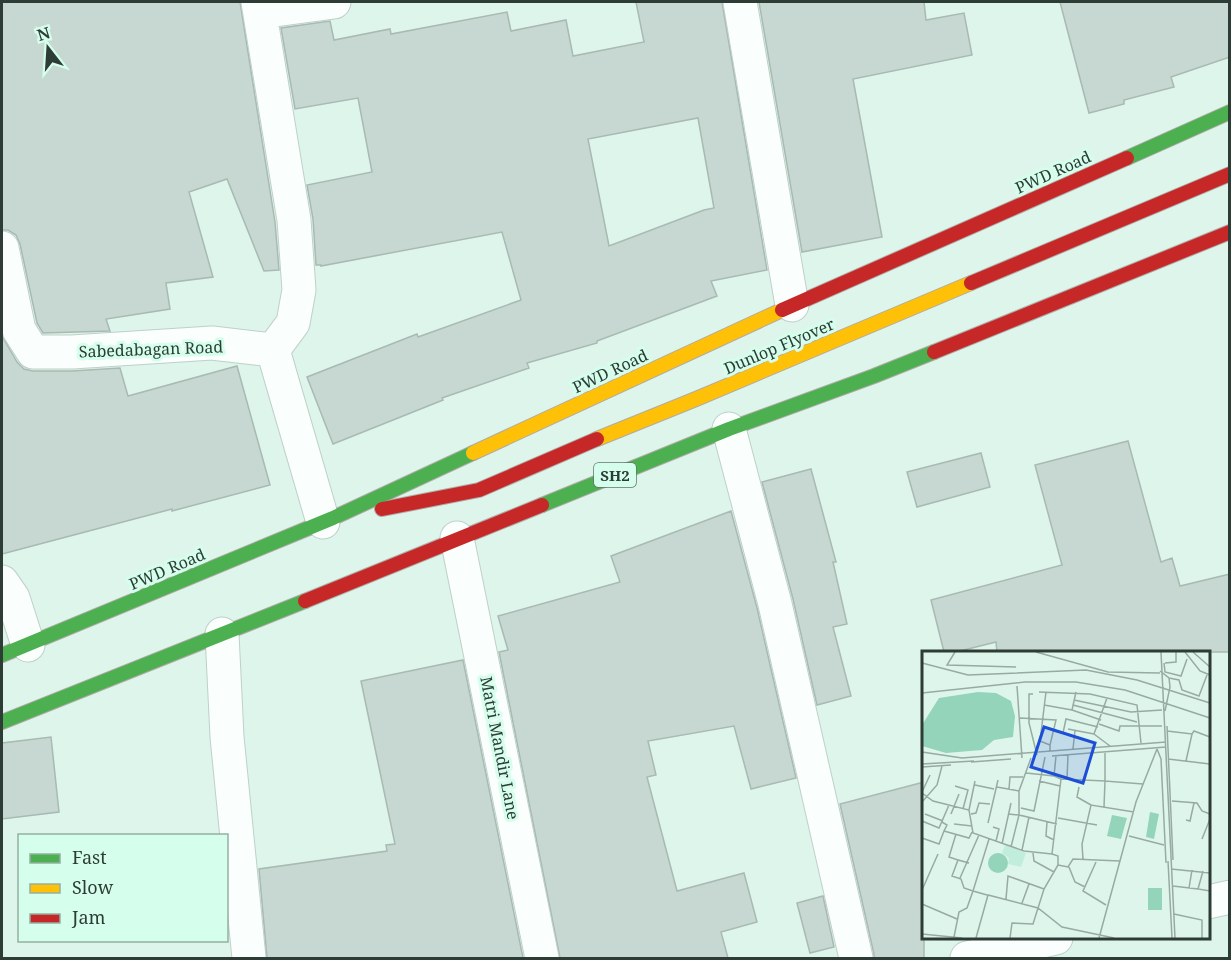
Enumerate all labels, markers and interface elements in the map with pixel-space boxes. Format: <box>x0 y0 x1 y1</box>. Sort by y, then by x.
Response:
north arrow <box>18 18 78 78</box>
text: N <box>34 21 53 46</box>
street label: PWD Road <box>1012 145 1095 198</box>
street label: Dunlop Flyover <box>720 313 838 379</box>
street label: Sabedabagan Road <box>78 335 224 363</box>
street label: PWD Road <box>569 344 651 398</box>
road number: SH2 <box>594 463 636 487</box>
street label: PWD Road <box>126 543 209 595</box>
inset map <box>922 651 1210 939</box>
street label: Matri Mandir Lane <box>475 675 525 821</box>
legend <box>18 834 228 942</box>
text: Fast <box>72 845 107 869</box>
text: Slow <box>72 875 114 899</box>
text: Jam <box>71 905 106 929</box>

